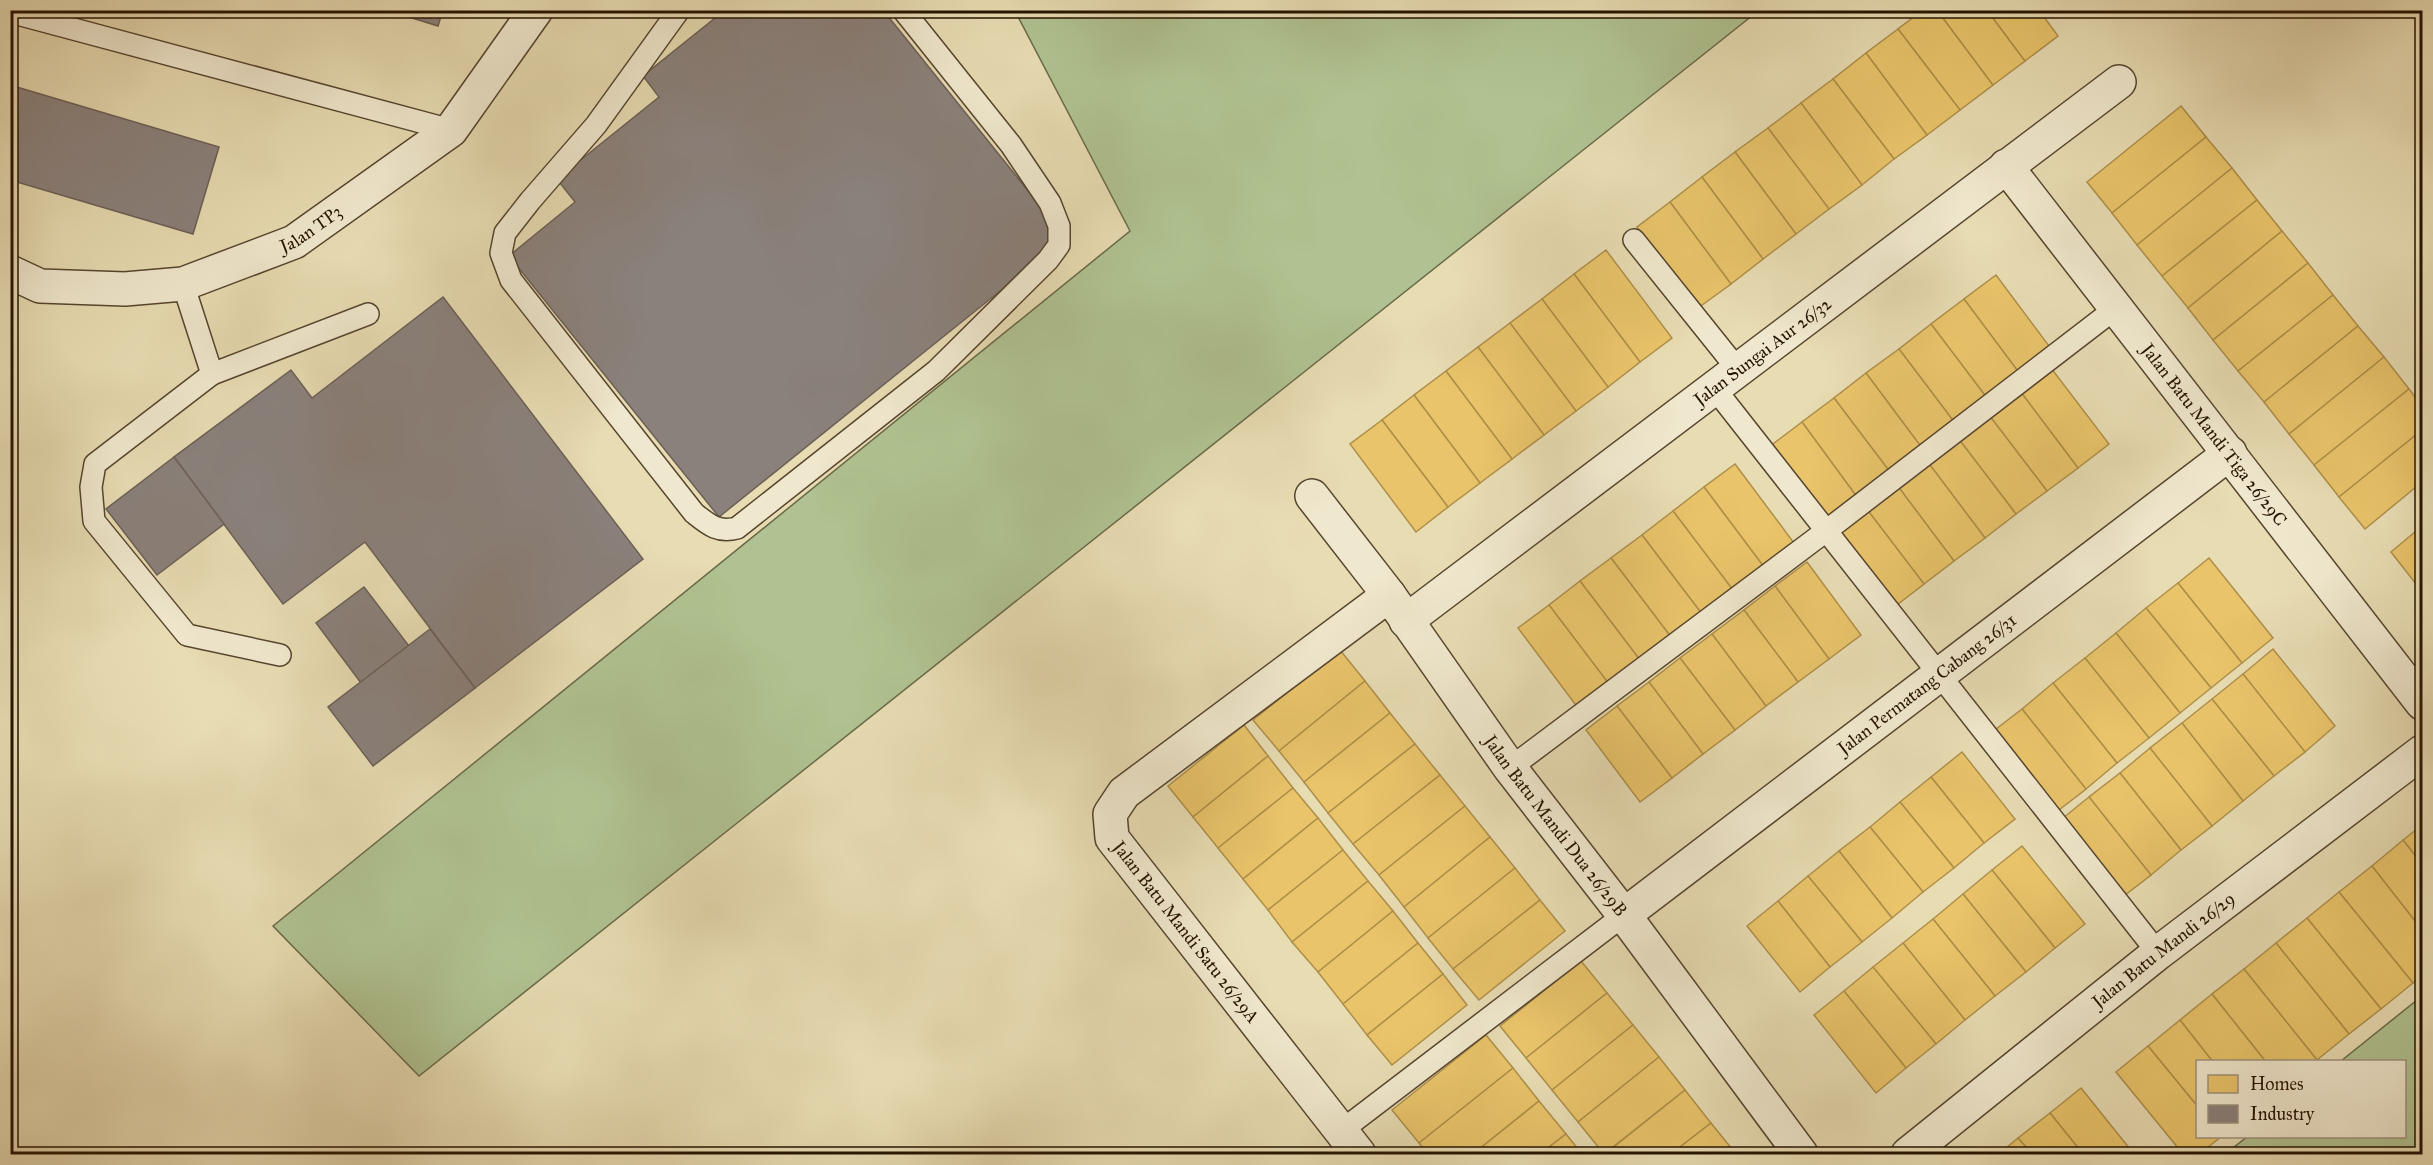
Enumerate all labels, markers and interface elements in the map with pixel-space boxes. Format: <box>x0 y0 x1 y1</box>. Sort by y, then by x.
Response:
street label: Jalan TP3 <box>275 200 346 259</box>
street label: Jalan Sungai Aur 26/32 <box>1688 292 1836 412</box>
street label: Jalan Batu Mandi Tiga 26/29C <box>2135 338 2292 530</box>
street label: Jalan Permatang Cabang 26/31 <box>1832 609 2021 761</box>
street label: Jalan Batu Mandi Dua 26/29B <box>1477 729 1632 921</box>
street label: Jalan Batu Mandi Satu 26/29A <box>1106 835 1264 1028</box>
street label: Jalan Batu Mandi 26/29 <box>2086 887 2239 1015</box>
legend <box>2196 1060 2406 1138</box>
text: Homes <box>2250 1073 2304 1095</box>
text: Industry <box>2250 1103 2315 1125</box>

